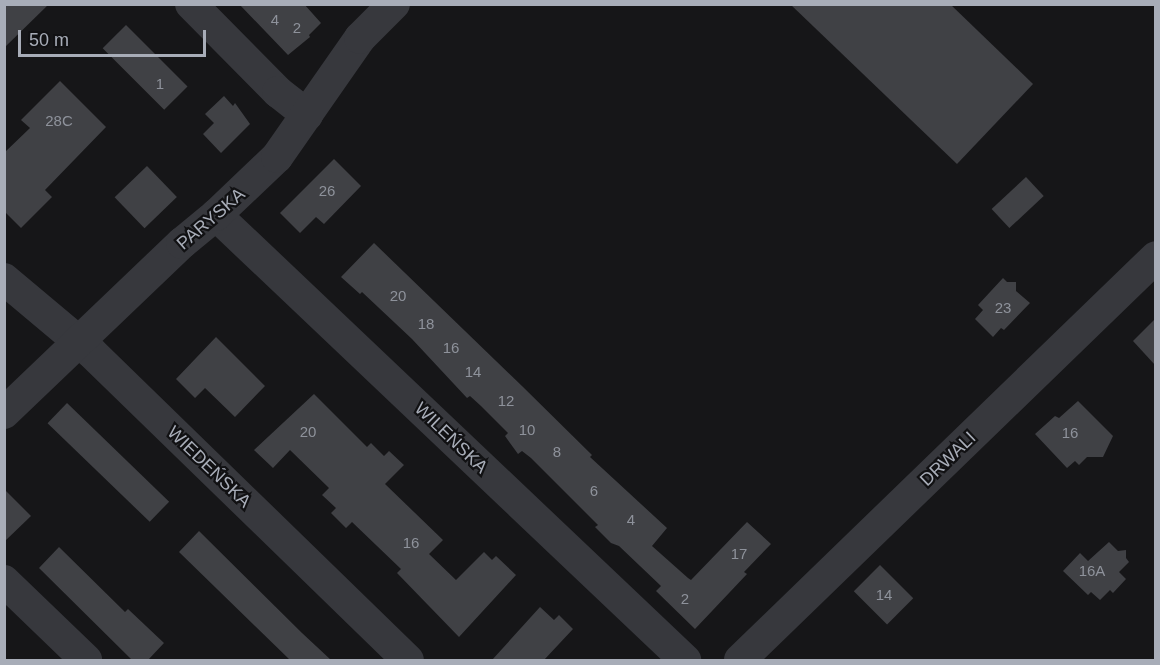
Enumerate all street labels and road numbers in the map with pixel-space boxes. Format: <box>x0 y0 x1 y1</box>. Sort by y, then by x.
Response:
street label: PARYSKA <box>172 184 250 254</box>
street label: WILEŃSKA <box>410 398 492 478</box>
street label: WIEDEŃSKA <box>163 422 255 512</box>
street label: DRWALI <box>916 427 980 491</box>

